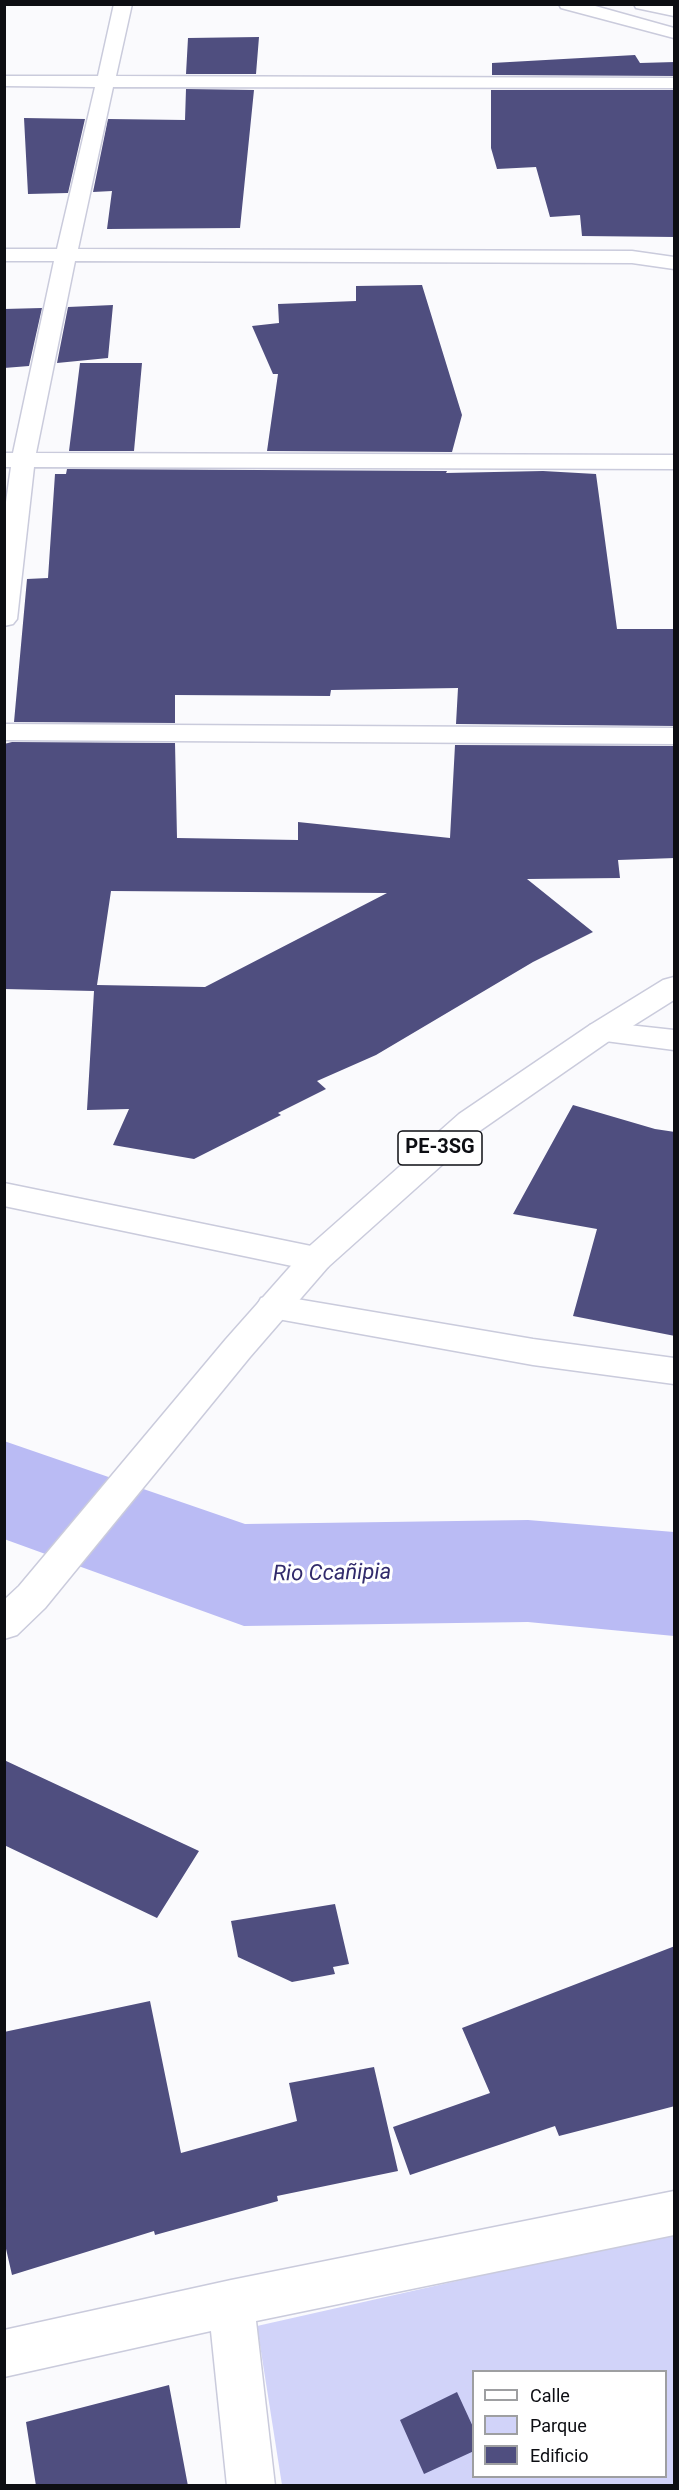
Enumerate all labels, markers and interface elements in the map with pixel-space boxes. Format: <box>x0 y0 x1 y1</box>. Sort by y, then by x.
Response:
road number: PE-3SG <box>398 1131 482 1165</box>
water label: Rio Ccañipia <box>273 1560 391 1588</box>
legend <box>472 2370 667 2478</box>
text: Calle <box>530 2385 570 2406</box>
text: Parque <box>530 2415 587 2436</box>
text: Edificio <box>530 2445 589 2466</box>

